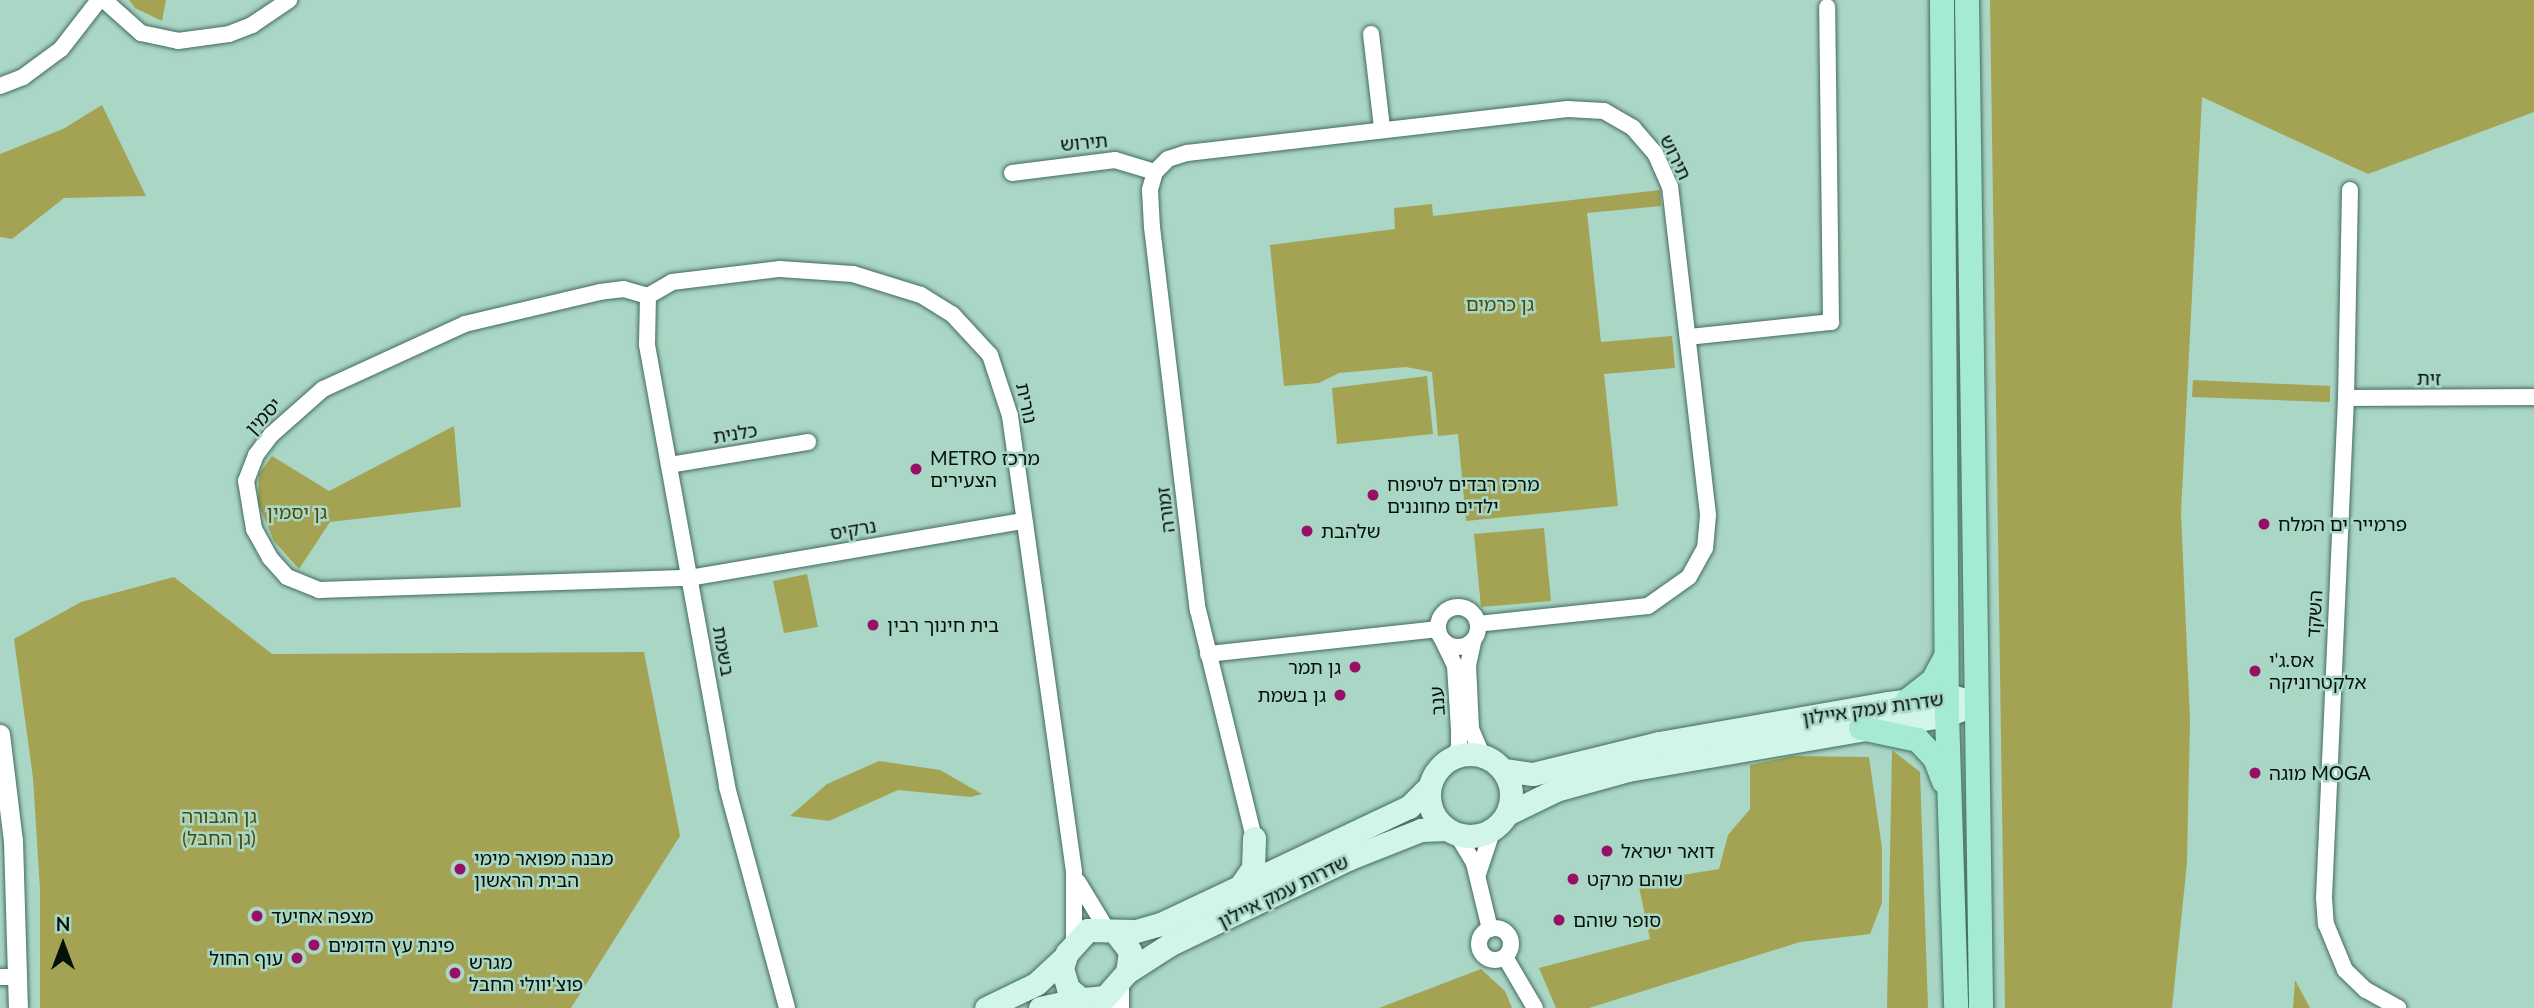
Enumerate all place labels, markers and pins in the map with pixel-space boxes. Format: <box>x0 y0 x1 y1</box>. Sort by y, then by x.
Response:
place label: METRO מרכז הצעירים <box>930 447 1040 491</box>
marker: METRO מרכז הצעירים <box>908 461 924 477</box>
place label: מרכז רבדים לטיפוח ילדים מחוננים <box>1387 473 1540 517</box>
marker: מרכז רבדים לטיפוח ילדים מחוננים <box>1365 487 1381 503</box>
place label: פרמייר ים המלח <box>2278 513 2407 535</box>
marker: פרמייר ים המלח <box>2256 516 2272 532</box>
place label: שלהבת <box>1321 520 1381 542</box>
marker: שלהבת <box>1299 523 1315 539</box>
place label: בית חינוך רבין <box>887 614 999 636</box>
marker: בית חינוך רבין <box>865 617 881 633</box>
place label: אס.ג'י אלקטרוניקה <box>2269 649 2367 693</box>
place label: גן תמר <box>1288 656 1341 678</box>
marker: גן תמר <box>1347 659 1363 675</box>
marker: אס.ג'י אלקטרוניקה <box>2247 663 2263 679</box>
place label: גן בשמת <box>1257 684 1326 706</box>
marker: גן בשמת <box>1332 687 1348 703</box>
place label: מוגה MOGA <box>2269 762 2371 784</box>
marker: מוגה MOGA <box>2247 765 2263 781</box>
place label: דואר ישראל <box>1621 840 1715 862</box>
marker: דואר ישראל <box>1599 843 1615 859</box>
place label: מבנה מפואר מימי הבית הראשון <box>474 847 613 891</box>
marker: מבנה מפואר מימי הבית הראשון <box>452 861 468 877</box>
place label: שוהם מרקט <box>1587 868 1683 890</box>
marker: שוהם מרקט <box>1565 871 1581 887</box>
place label: מצפה אחיעד <box>271 905 374 927</box>
marker: מצפה אחיעד <box>249 908 265 924</box>
place label: סופר שוהם <box>1573 909 1661 931</box>
marker: סופר שוהם <box>1551 912 1567 928</box>
place label: פינת עץ הדומים <box>328 934 455 956</box>
marker: פינת עץ הדומים <box>306 937 322 953</box>
place label: עוף החול <box>209 947 283 969</box>
marker: עוף החול <box>289 950 305 966</box>
place label: מגרש פוצ'יוולי החבל <box>469 951 583 995</box>
marker: מגרש פוצ'יוולי החבל <box>447 965 463 981</box>

